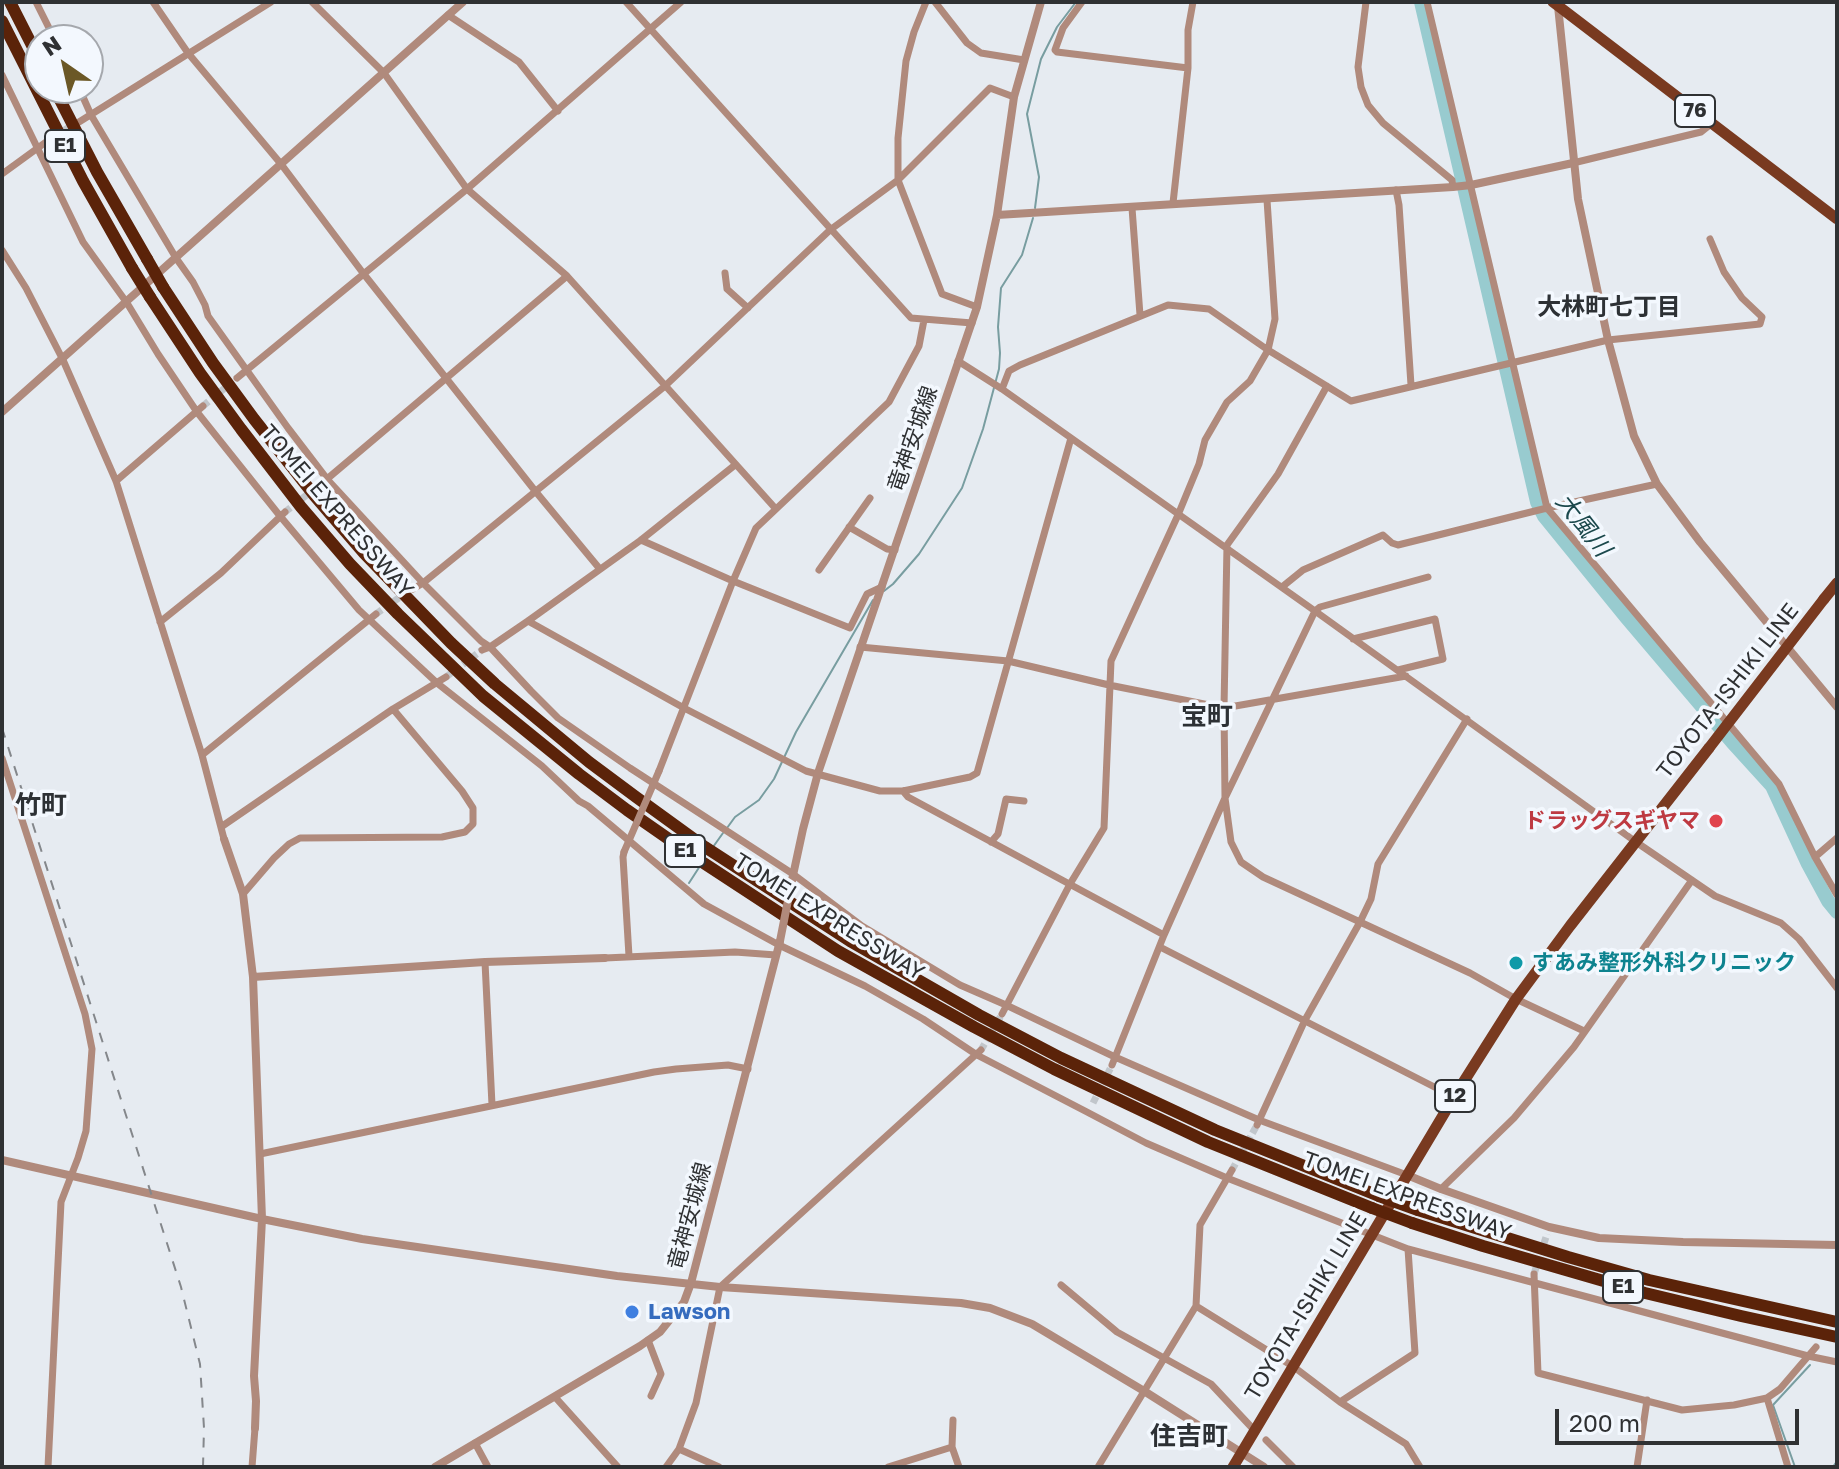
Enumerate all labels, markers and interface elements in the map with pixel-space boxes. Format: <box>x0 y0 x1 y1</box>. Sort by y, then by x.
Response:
north arrow <box>24 24 104 104</box>
text: N <box>37 29 66 61</box>
road number: 76 <box>1675 95 1715 127</box>
road number: E1 <box>45 130 85 162</box>
district label: 大林町七丁目 <box>1537 293 1681 321</box>
street label: 竜神安城線 <box>883 383 943 495</box>
street label: TOMEI EXPRESSWAY <box>255 420 419 602</box>
water label: 大風川 <box>1549 488 1617 562</box>
street label: TOYOTA-ISHIKI LINE <box>1651 598 1805 784</box>
district label: 宝町 <box>1181 701 1233 733</box>
district label: 竹町 <box>15 790 67 822</box>
place label: ドラッグスギヤマ <box>1524 808 1700 834</box>
marker: ドラッグスギヤマ <box>1707 812 1725 830</box>
road number: E1 <box>665 835 705 867</box>
street label: TOMEI EXPRESSWAY <box>729 848 929 986</box>
place label: すあみ整形外科クリニック <box>1532 950 1796 976</box>
marker: すあみ整形外科クリニック <box>1507 954 1525 972</box>
road number: 12 <box>1435 1080 1475 1112</box>
street label: TOMEI EXPRESSWAY <box>1299 1146 1515 1246</box>
street label: 竜神安城線 <box>663 1159 717 1273</box>
street label: TOYOTA-ISHIKI LINE <box>1239 1207 1373 1405</box>
road number: E1 <box>1603 1271 1643 1303</box>
place label: Lawson <box>648 1299 730 1325</box>
marker: Lawson <box>623 1303 641 1321</box>
scale bar <box>1559 1393 1803 1443</box>
text: 200 m <box>1569 1408 1640 1437</box>
district label: 住吉町 <box>1150 1421 1228 1453</box>

